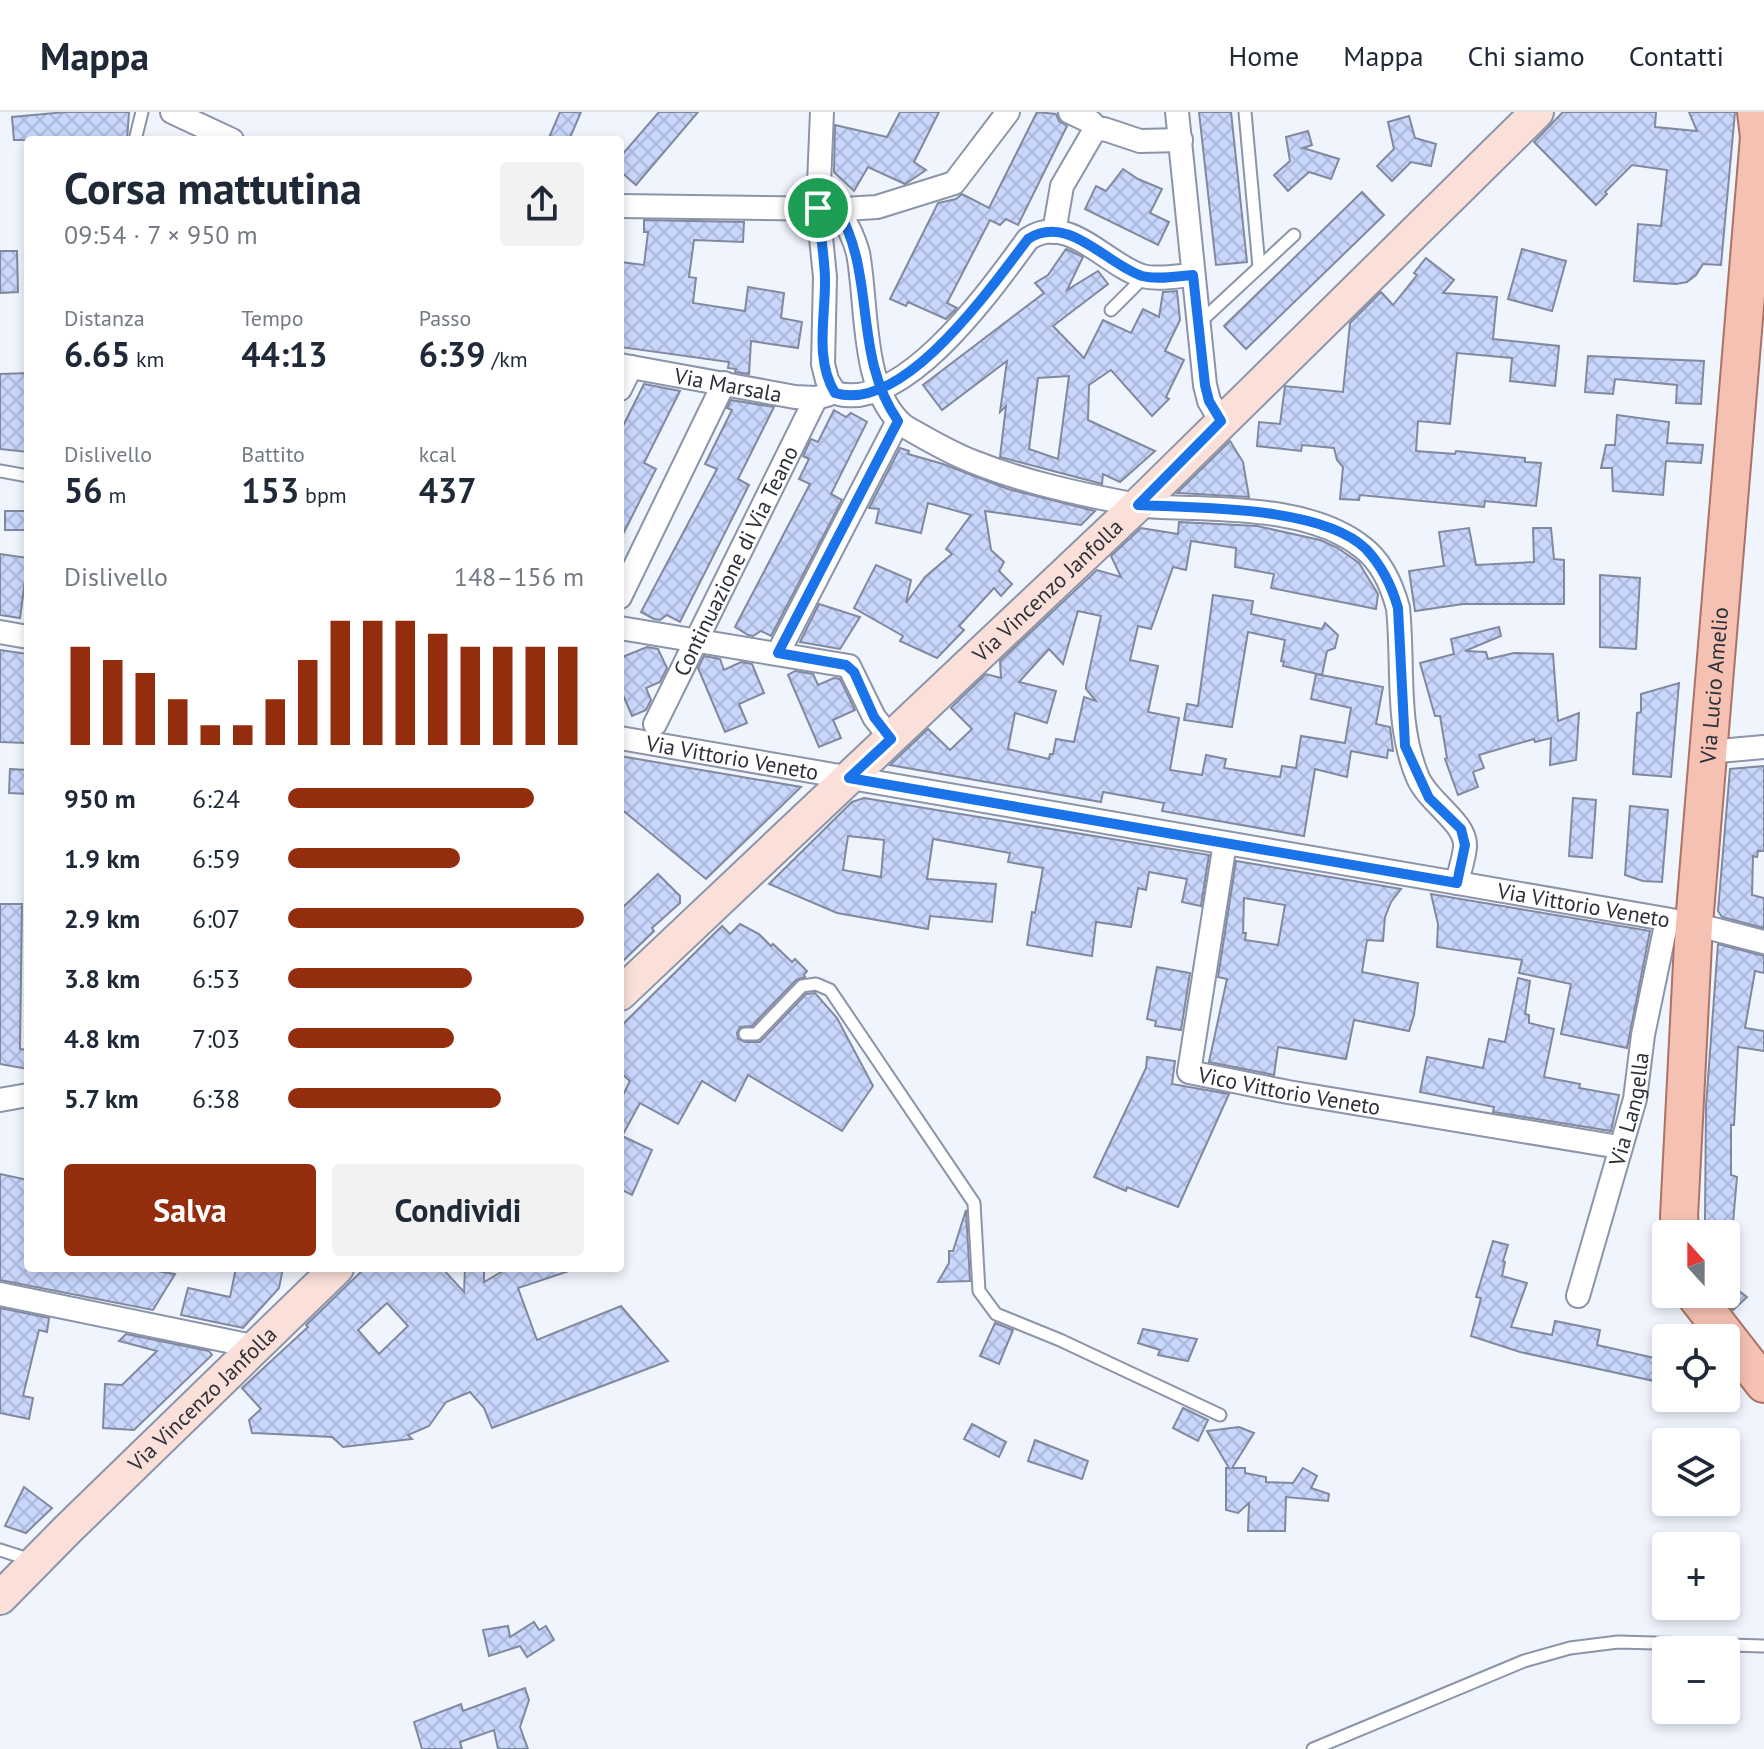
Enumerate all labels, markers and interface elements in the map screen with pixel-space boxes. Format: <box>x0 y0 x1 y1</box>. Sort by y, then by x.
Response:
text: Mappa <box>40 31 149 80</box>
text: Home <box>1229 37 1299 74</box>
text: Mappa <box>1343 37 1424 74</box>
text: Chi siamo <box>1468 37 1585 74</box>
text: Contatti <box>1629 37 1724 74</box>
text: Corsa mattutina <box>64 159 362 216</box>
button: share <box>500 162 584 246</box>
pin <box>784 174 852 242</box>
icon: arrive <box>796 186 840 230</box>
text: 09:54 · 7 × 950 m <box>64 218 258 251</box>
text: Distanza <box>64 304 145 332</box>
text: Tempo <box>241 304 303 332</box>
text: Passo <box>419 304 471 332</box>
text: 6.65 <box>64 332 130 376</box>
text: 44:13 <box>241 332 328 376</box>
text: 6:39 <box>419 332 486 376</box>
text: km <box>130 345 164 373</box>
text: /km <box>486 345 528 373</box>
street label: Via Marsala <box>671 361 784 408</box>
text: Dislivello <box>64 440 152 468</box>
text: Battito <box>241 440 305 468</box>
text: kcal <box>419 440 456 468</box>
street label: Continuazione di Via Teano <box>667 441 804 681</box>
text: 56 <box>64 468 103 512</box>
text: 153 <box>241 468 299 512</box>
text: 437 <box>419 468 477 512</box>
text: m <box>103 481 126 509</box>
text: bpm <box>299 481 347 509</box>
street label: Via Vincenzo Janfolla <box>966 513 1129 669</box>
text: Dislivello <box>64 560 168 593</box>
text: 148–156 m <box>454 560 584 593</box>
street label: Via Lucio Amelio <box>1693 606 1734 766</box>
street label: Via Vittorio Veneto <box>643 729 821 786</box>
text: 950 m <box>64 782 136 815</box>
text: 6:24 <box>192 782 240 815</box>
text: 1.9 km <box>64 842 140 875</box>
text: 6:59 <box>192 842 240 875</box>
street label: Via Vittorio Veneto <box>1494 876 1672 934</box>
text: 2.9 km <box>64 902 140 935</box>
text: 6:07 <box>192 902 240 935</box>
text: 3.8 km <box>64 962 140 995</box>
text: 6:53 <box>192 962 240 995</box>
text: 4.8 km <box>64 1022 140 1055</box>
text: 7:03 <box>192 1022 240 1055</box>
street label: Via Langella <box>1602 1051 1655 1170</box>
street label: Vico Vittorio Veneto <box>1195 1060 1383 1121</box>
text: 5.7 km <box>64 1082 139 1115</box>
text: 6:38 <box>192 1082 240 1115</box>
button: Salva <box>64 1164 316 1256</box>
button: Condividi <box>332 1164 584 1256</box>
north arrow <box>1652 1220 1740 1308</box>
map controls <box>1652 1220 1740 1724</box>
street label: Via Vincenzo Janfolla <box>121 1320 283 1478</box>
button: locate <box>1652 1324 1740 1412</box>
button: layers <box>1652 1428 1740 1516</box>
button: + <box>1652 1532 1740 1620</box>
button: − <box>1652 1636 1740 1724</box>

